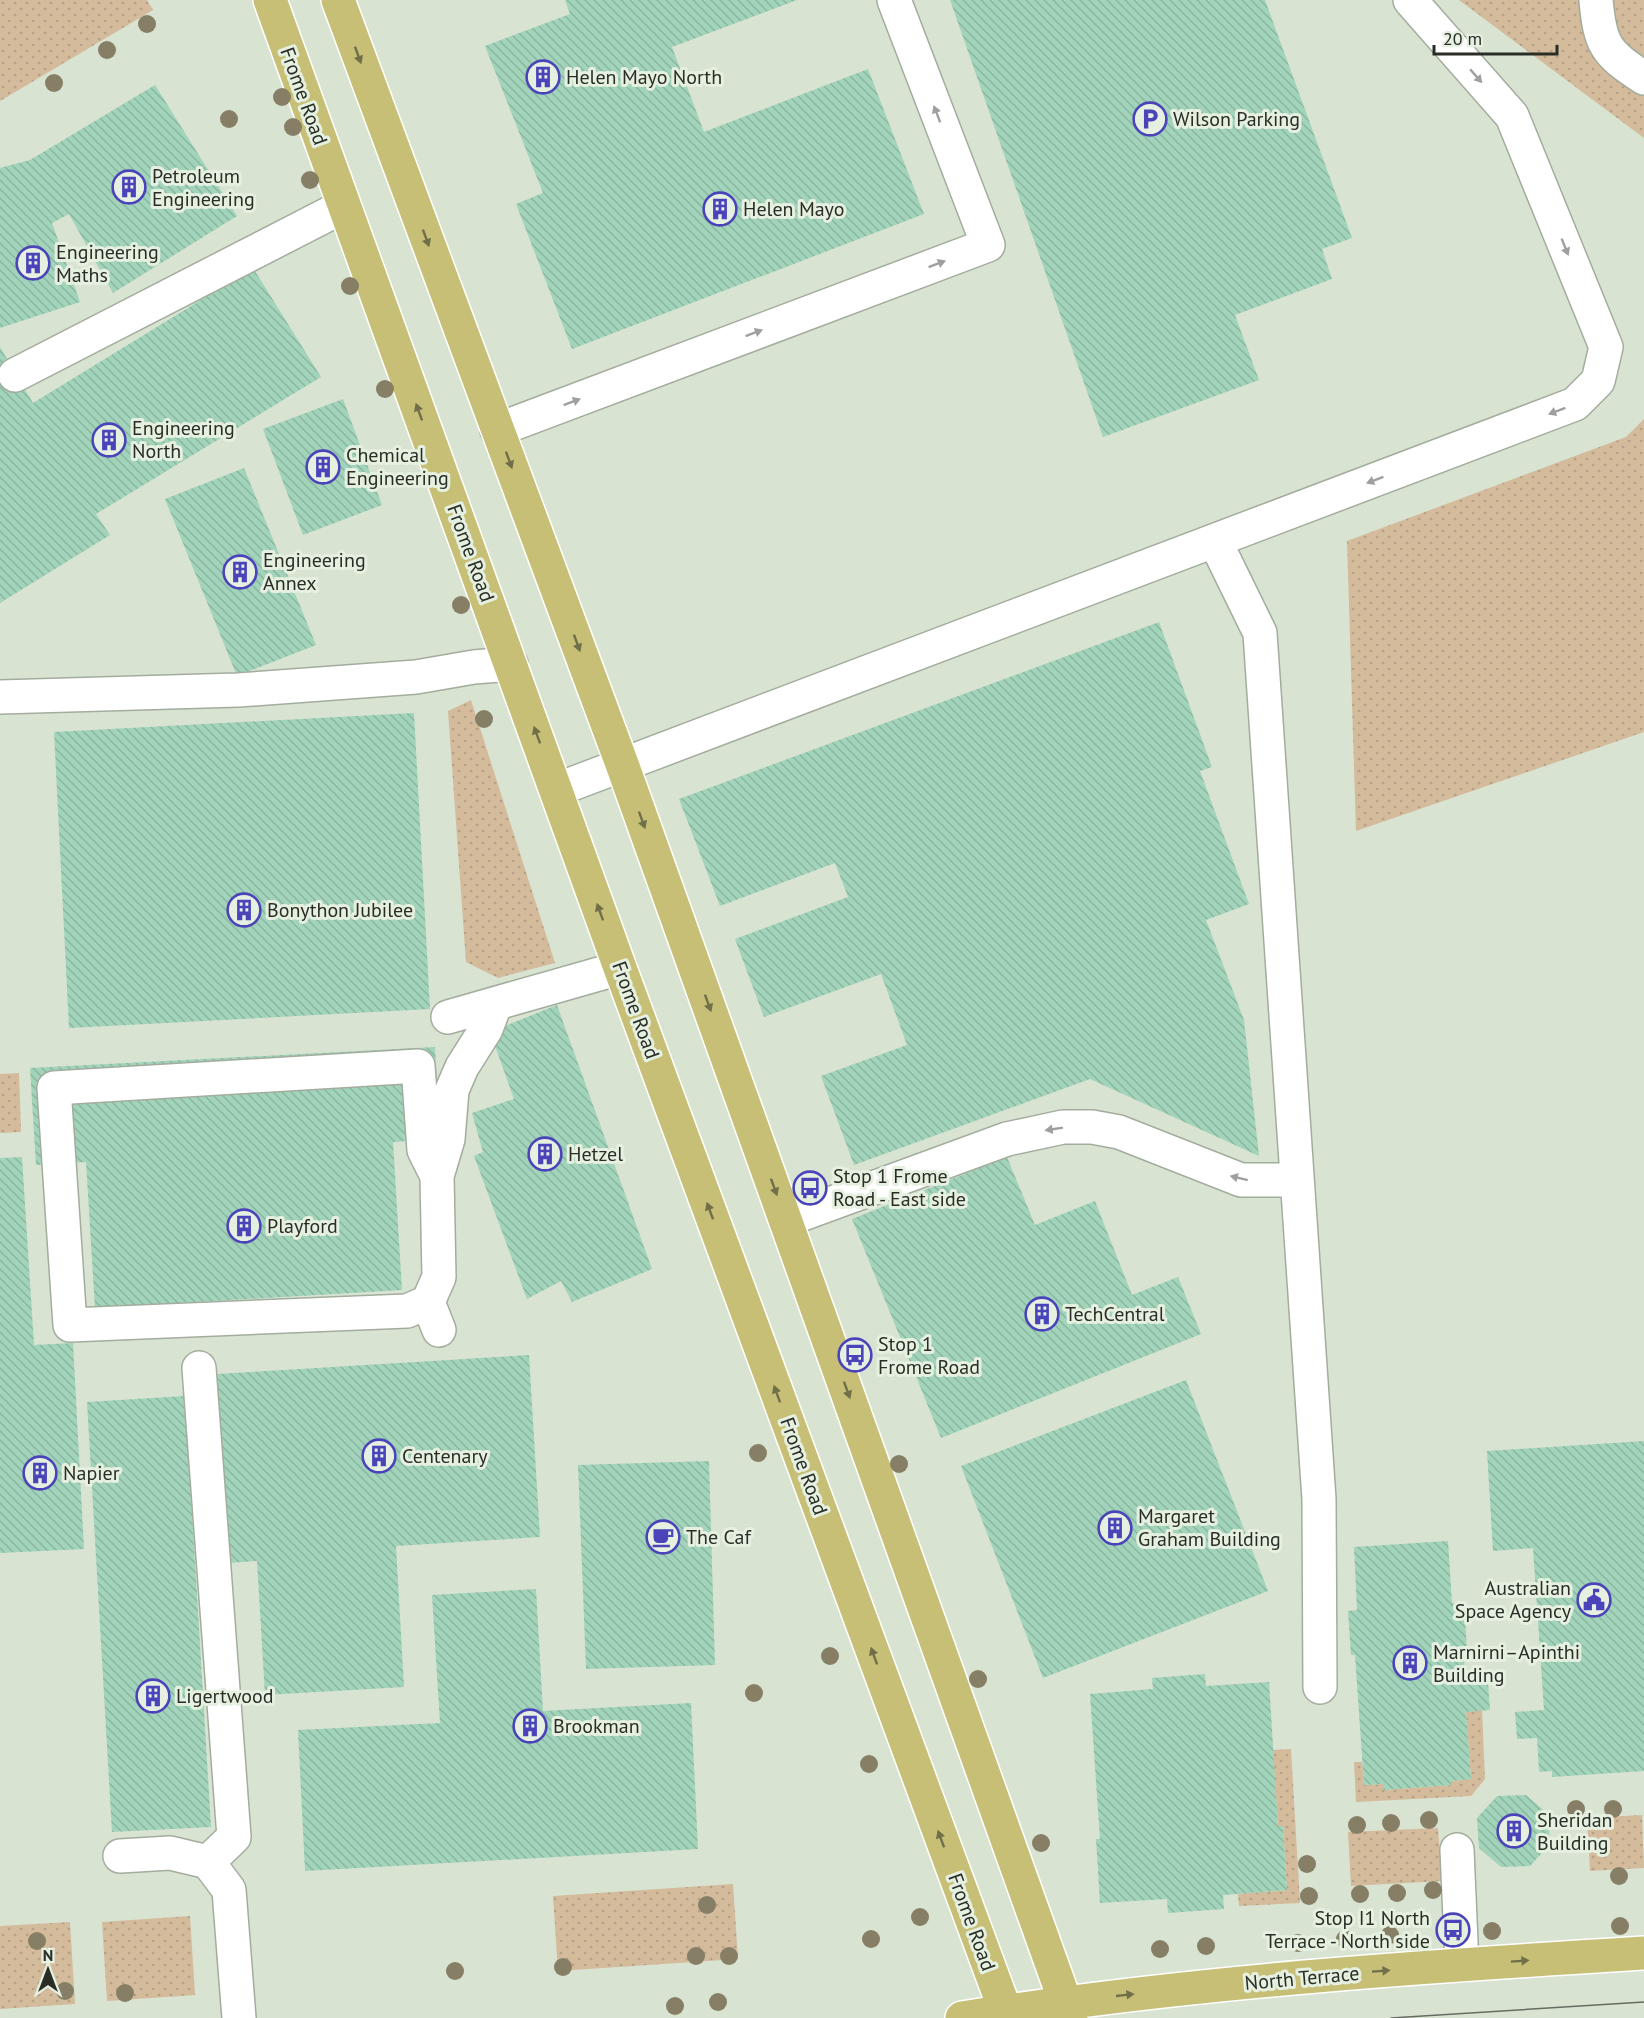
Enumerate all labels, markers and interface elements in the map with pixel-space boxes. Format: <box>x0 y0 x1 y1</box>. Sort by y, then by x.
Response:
scale bar <box>1434 18 1557 56</box>
text: 20 m <box>1443 27 1482 50</box>
street label: Frome Road <box>274 44 334 148</box>
one-way arrow <box>354 46 364 64</box>
building icon: Helen Mayo North <box>525 59 561 95</box>
place label: Helen Mayo North <box>566 64 722 90</box>
one-way arrow <box>1469 68 1482 83</box>
parking icon: Wilson Parking <box>1132 101 1168 137</box>
one-way arrow <box>932 104 942 122</box>
place label: Wilson Parking <box>1173 106 1300 132</box>
place label: Petroleum Engineering <box>152 163 255 212</box>
building icon: Petroleum Engineering <box>111 169 147 205</box>
building icon: Helen Mayo <box>702 191 738 227</box>
place label: Helen Mayo <box>743 196 844 222</box>
one-way arrow <box>422 229 432 247</box>
one-way arrow <box>1561 238 1570 256</box>
place label: Engineering Maths <box>56 239 159 288</box>
building icon: Engineering Maths <box>15 245 51 281</box>
one-way arrow <box>928 259 946 269</box>
one-way arrow <box>746 328 764 338</box>
one-way arrow <box>563 397 581 406</box>
one-way arrow <box>414 403 423 421</box>
one-way arrow <box>1548 407 1566 416</box>
place label: Engineering North <box>132 415 235 464</box>
building icon: Engineering North <box>91 422 127 458</box>
place label: Chemical Engineering <box>346 442 449 491</box>
building icon: Chemical Engineering <box>305 449 341 485</box>
one-way arrow <box>504 451 514 469</box>
one-way arrow <box>1365 476 1383 486</box>
street label: Frome Road <box>441 501 501 605</box>
place label: Engineering Annex <box>263 547 366 596</box>
building icon: Engineering Annex <box>222 554 258 590</box>
one-way arrow <box>572 634 582 652</box>
one-way arrow <box>531 725 541 743</box>
one-way arrow <box>637 811 647 829</box>
building icon: Bonython Jubilee <box>226 892 262 928</box>
place label: Bonython Jubilee <box>267 897 413 923</box>
one-way arrow <box>595 903 605 921</box>
street label: Frome Road <box>606 958 666 1062</box>
one-way arrow <box>703 994 713 1012</box>
one-way arrow <box>1044 1124 1063 1133</box>
building icon: Hetzel <box>527 1136 563 1172</box>
place label: Hetzel <box>568 1141 623 1167</box>
place label: Stop 1 Frome Road - East side <box>833 1163 966 1212</box>
bus stop icon: Stop 1 Frome Road - East side <box>792 1170 828 1206</box>
one-way arrow <box>1230 1172 1248 1182</box>
one-way arrow <box>769 1178 779 1196</box>
one-way arrow <box>704 1202 714 1220</box>
building icon: Playford <box>226 1208 262 1244</box>
place label: Playford <box>267 1213 338 1239</box>
building icon: TechCentral <box>1024 1296 1060 1332</box>
place label: TechCentral <box>1065 1301 1165 1327</box>
place label: Stop 1 Frome Road <box>878 1331 980 1380</box>
bus stop icon: Stop 1 Frome Road <box>837 1337 873 1373</box>
one-way arrow <box>842 1381 852 1399</box>
one-way arrow <box>772 1385 782 1403</box>
street label: Frome Road <box>774 1414 834 1518</box>
building icon: Centenary <box>361 1438 397 1474</box>
place label: Centenary <box>402 1443 488 1469</box>
building icon: Napier <box>22 1455 58 1491</box>
place label: Napier <box>63 1460 120 1486</box>
place label: Margaret Graham Building <box>1138 1503 1281 1552</box>
building icon: Margaret Graham Building <box>1097 1510 1133 1546</box>
cafe icon: The Caf <box>645 1519 681 1555</box>
place label: The Caf <box>686 1524 753 1550</box>
place label: Australian Space Agency <box>1455 1575 1572 1624</box>
public building icon: Australian Space Agency <box>1576 1582 1612 1618</box>
place label: Marnirni–Apinthi Building <box>1433 1639 1580 1688</box>
building icon: Marnirni–Apinthi Building <box>1392 1645 1428 1681</box>
one-way arrow <box>868 1647 878 1665</box>
building icon: Ligertwood <box>135 1678 171 1714</box>
place label: Ligertwood <box>176 1683 273 1709</box>
building icon: Brookman <box>512 1708 548 1744</box>
place label: Brookman <box>553 1713 640 1739</box>
place label: Sheridan Building <box>1537 1807 1613 1856</box>
building icon: Sheridan Building <box>1496 1813 1532 1849</box>
one-way arrow <box>936 1830 946 1848</box>
street label: Frome Road <box>942 1870 1002 1974</box>
place label: Stop I1 North Terrace - North side <box>1265 1905 1430 1954</box>
bus stop icon: Stop I1 North Terrace - North side <box>1435 1912 1471 1948</box>
north arrow <box>18 1940 78 2000</box>
text: N <box>43 1945 53 1965</box>
one-way arrow <box>1511 1956 1530 1966</box>
street label: North Terrace <box>1244 1960 1360 1996</box>
one-way arrow <box>1372 1966 1391 1976</box>
one-way arrow <box>1115 1990 1134 2000</box>

